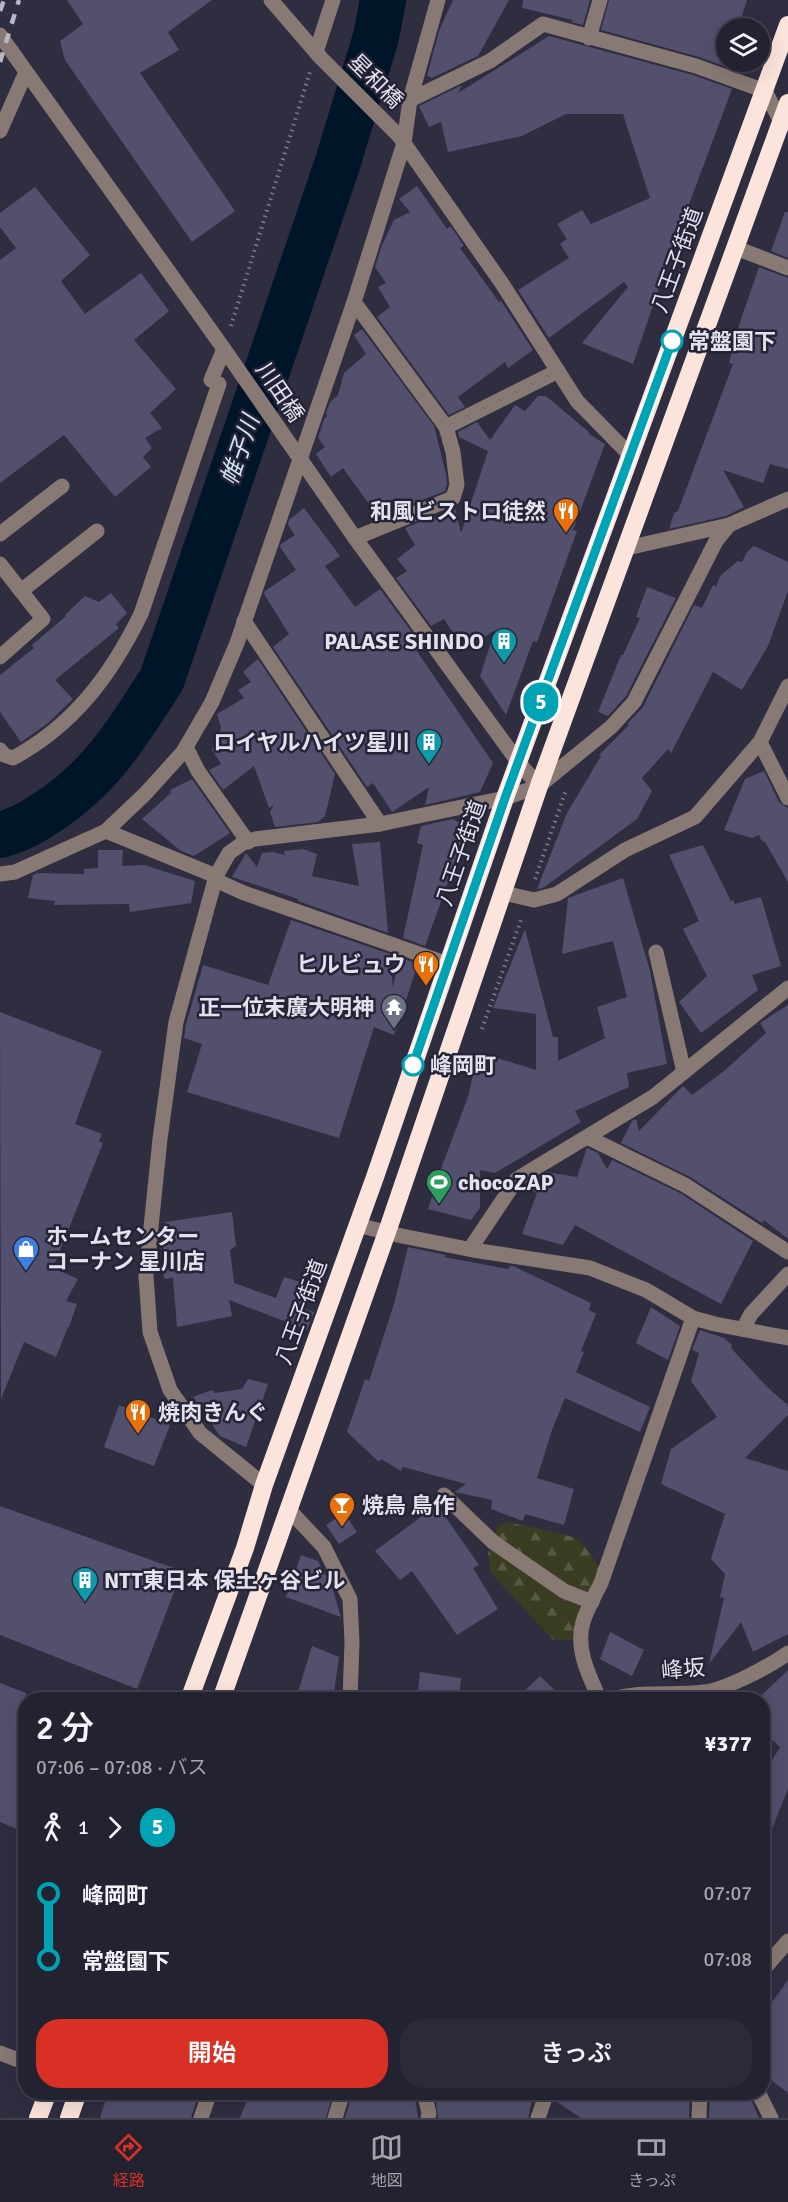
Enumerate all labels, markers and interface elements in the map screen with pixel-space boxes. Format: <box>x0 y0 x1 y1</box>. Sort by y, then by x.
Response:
map controls <box>716 18 770 72</box>
button: layers <box>716 18 770 72</box>
street label: 星和橋 <box>343 48 409 114</box>
street label: 八王子街道 <box>646 204 708 316</box>
place label: 常盤園下 <box>688 328 776 355</box>
marker: 常盤園下 <box>661 330 683 352</box>
street label: 川田橋 <box>250 357 310 427</box>
water label: 帷子川 <box>214 408 267 489</box>
restaurant icon: 和風ビストロ徒然 <box>551 496 581 534</box>
place label: 和風ビストロ徒然 <box>370 498 546 525</box>
building icon: PALASE SHINDO <box>489 626 519 664</box>
place label: PALASE SHINDO <box>324 628 484 655</box>
line badge: 5 <box>522 682 560 722</box>
text: 5 <box>535 689 547 715</box>
building icon: ロイヤルハイツ星川 <box>414 727 444 765</box>
place label: ロイヤルハイツ星川 <box>213 729 410 756</box>
street label: 八王子街道 <box>430 797 492 909</box>
restaurant icon: ヒルビュウ <box>411 949 441 987</box>
place label: ヒルビュウ <box>296 951 406 978</box>
temple icon: 正一位末廣大明神 <box>379 992 409 1030</box>
place label: 正一位末廣大明神 <box>198 994 374 1021</box>
place label: 峰岡町 <box>430 1052 496 1079</box>
marker: 峰岡町 <box>402 1054 424 1076</box>
sports icon: chocoZAP <box>424 1167 454 1205</box>
place label: chocoZAP <box>458 1169 553 1196</box>
place label: ホームセンター コーナン 星川店 <box>46 1223 205 1275</box>
shop icon: ホームセンター コーナン 星川店 <box>11 1234 41 1272</box>
street label: 八王子街道 <box>270 1256 332 1368</box>
restaurant icon: 焼肉きんぐ <box>123 1397 153 1435</box>
place label: 焼肉きんぐ <box>158 1399 268 1426</box>
bar icon: 焼鳥 鳥作 <box>327 1490 357 1528</box>
place label: 焼鳥 鳥作 <box>362 1492 455 1519</box>
building icon: NTT東日本 保土ヶ谷ビル <box>70 1565 100 1603</box>
place label: NTT東日本 保土ヶ谷ビル <box>104 1567 346 1594</box>
street label: 峰坂 <box>660 1654 706 1684</box>
text: 2 分 <box>36 1708 94 1749</box>
text: ¥377 <box>704 1730 752 1757</box>
text: 07:06 – 07:08 · バス <box>36 1755 207 1780</box>
icon: walk <box>36 1811 69 1844</box>
icon: forward <box>98 1811 131 1844</box>
text: 5 <box>152 1814 163 1840</box>
text: 1 <box>78 1815 89 1840</box>
text: 07:07 <box>703 1881 752 1906</box>
text: 峰岡町 <box>82 1882 148 1909</box>
text: 07:08 <box>703 1947 752 1972</box>
text: 常盤園下 <box>82 1948 170 1975</box>
button: 開始 <box>36 2019 388 2088</box>
button: きっぷ <box>400 2019 752 2088</box>
tab: 経路 <box>112 2131 145 2191</box>
tab: 地図 <box>370 2131 403 2191</box>
tab: きっぷ <box>628 2131 676 2191</box>

